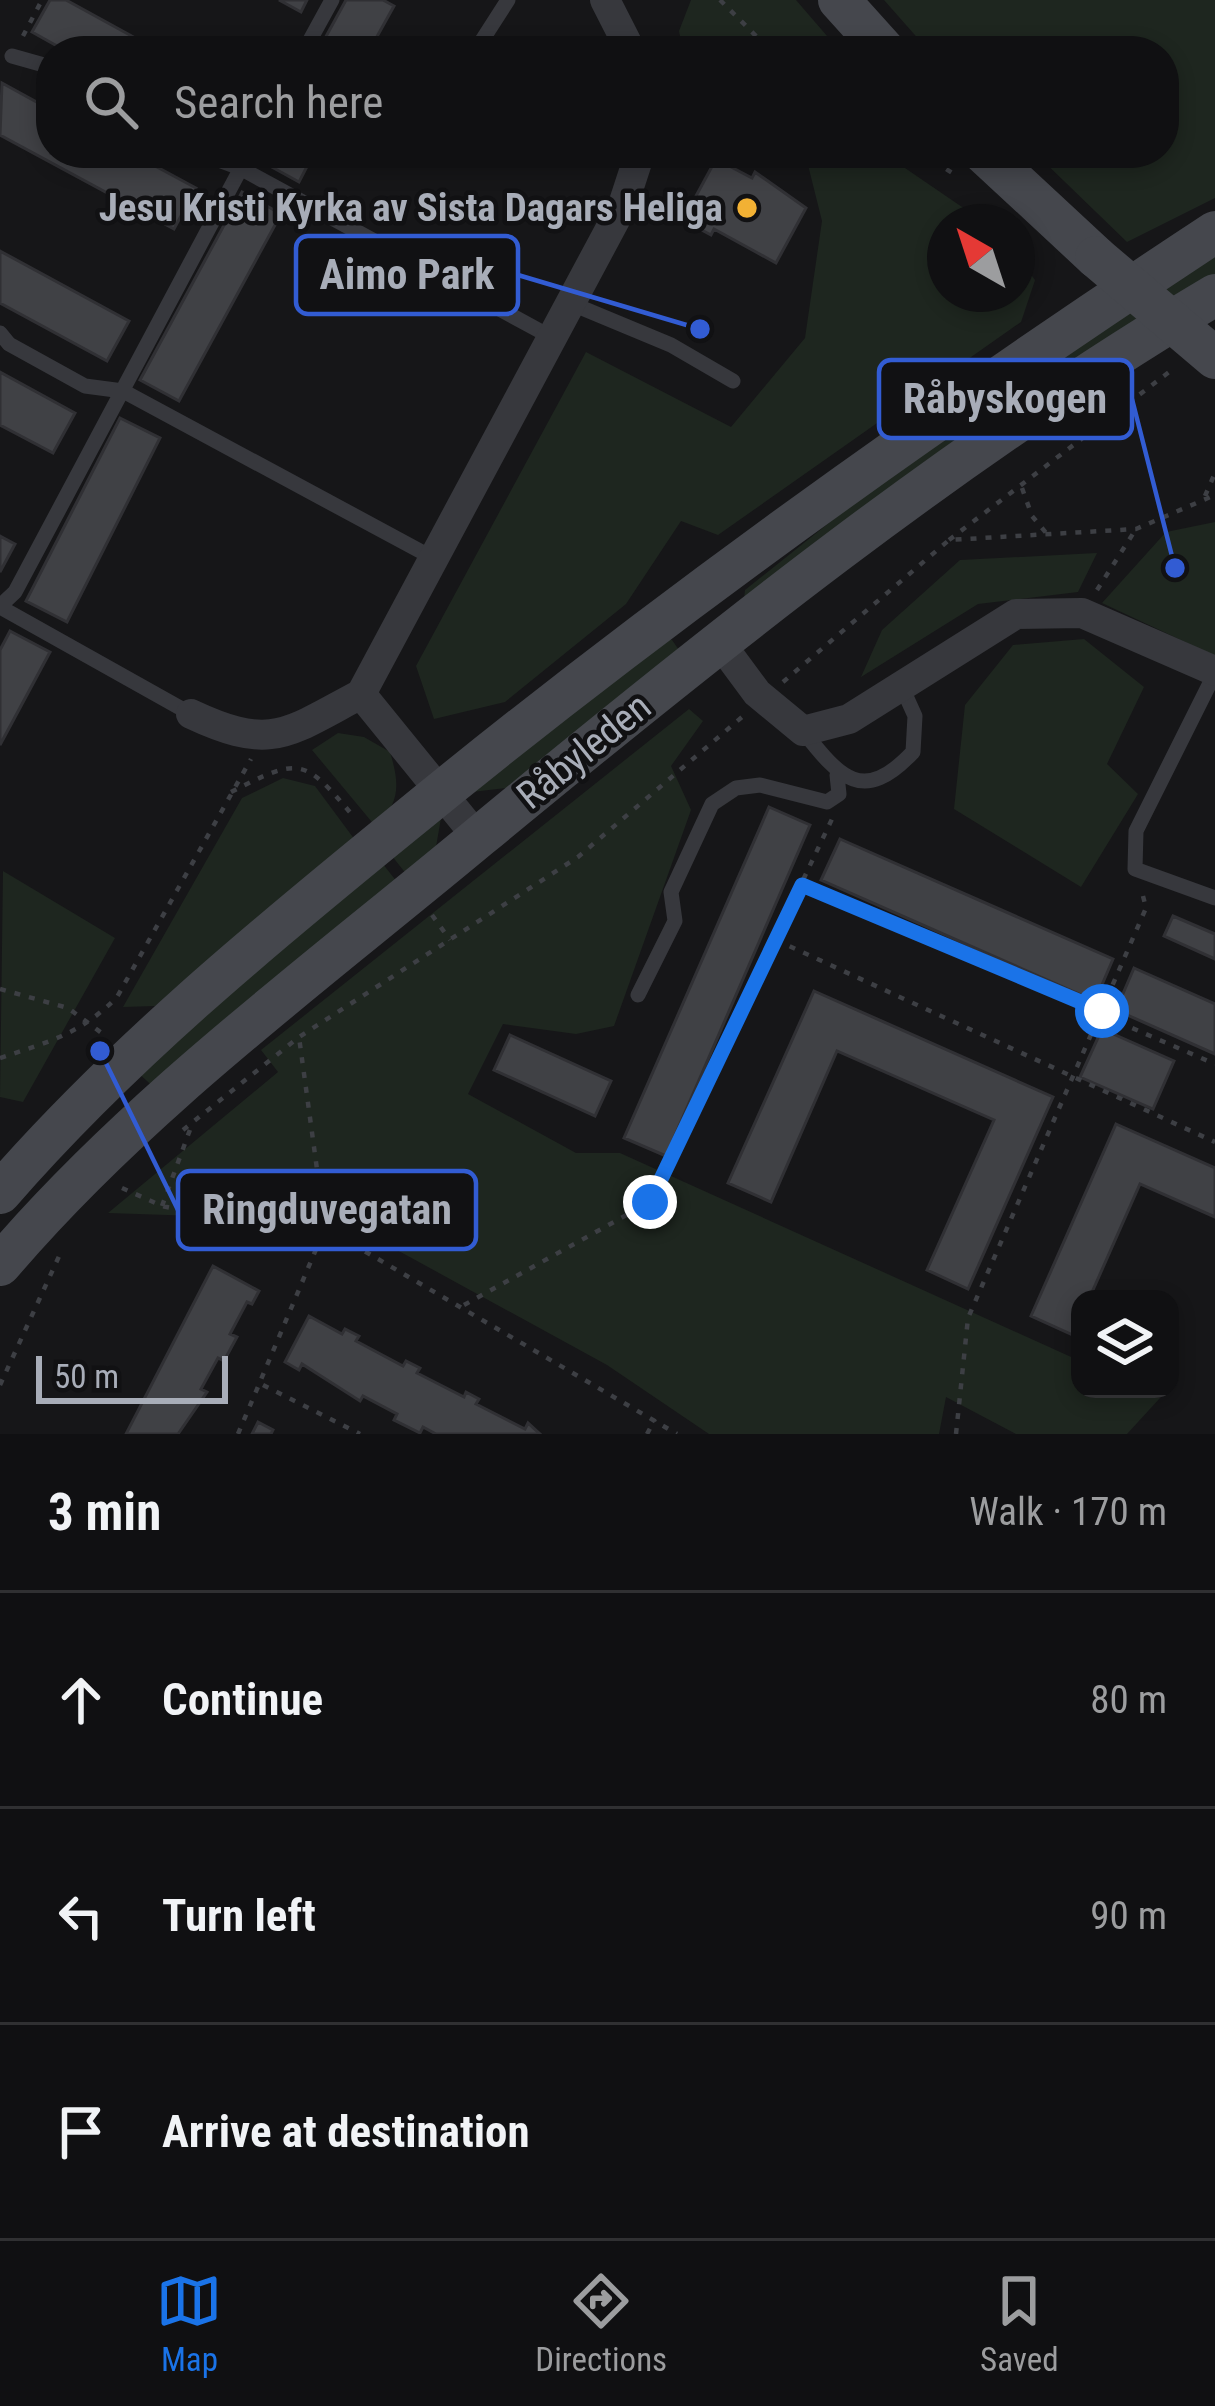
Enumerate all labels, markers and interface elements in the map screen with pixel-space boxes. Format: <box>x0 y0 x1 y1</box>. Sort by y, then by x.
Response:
search box <box>36 36 1179 168</box>
icon: search <box>78 69 144 135</box>
text: Search here <box>174 76 383 129</box>
place label: Jesu Kristi Kyrka av Sista Dagars Heliga <box>99 185 723 231</box>
marker: Jesu Kristi Kyrka av Sista Dagars Heliga <box>734 195 760 221</box>
north arrow <box>927 204 1035 312</box>
callout: Aimo Park <box>296 236 518 314</box>
text: Aimo Park <box>320 250 495 299</box>
callout: Råbyskogen <box>879 360 1132 438</box>
text: Råbyskogen <box>903 374 1107 423</box>
street label: Råbyleden <box>508 683 660 819</box>
route start <box>1075 984 1129 1038</box>
callout: Ringduvegatan <box>178 1171 476 1249</box>
route end <box>623 1175 677 1229</box>
text: Ringduvegatan <box>202 1185 452 1234</box>
map controls <box>1071 1290 1179 1398</box>
button: layers <box>1071 1290 1179 1398</box>
scale bar <box>36 1350 228 1403</box>
text: 50 m <box>54 1357 119 1396</box>
text: 3 min <box>48 1483 161 1542</box>
text: Walk · 170 m <box>969 1489 1167 1535</box>
icon: ahead <box>48 1667 114 1733</box>
text: Continue <box>162 1673 323 1726</box>
text: 80 m <box>1090 1677 1167 1723</box>
icon: left <box>48 1883 114 1949</box>
text: Turn left <box>162 1889 316 1942</box>
text: 90 m <box>1090 1893 1167 1939</box>
icon: arrive <box>48 2099 114 2165</box>
text: Arrive at destination <box>162 2105 530 2158</box>
tab: Map <box>156 2268 222 2379</box>
tab: Directions <box>535 2268 667 2379</box>
tab: Saved <box>980 2268 1059 2379</box>

